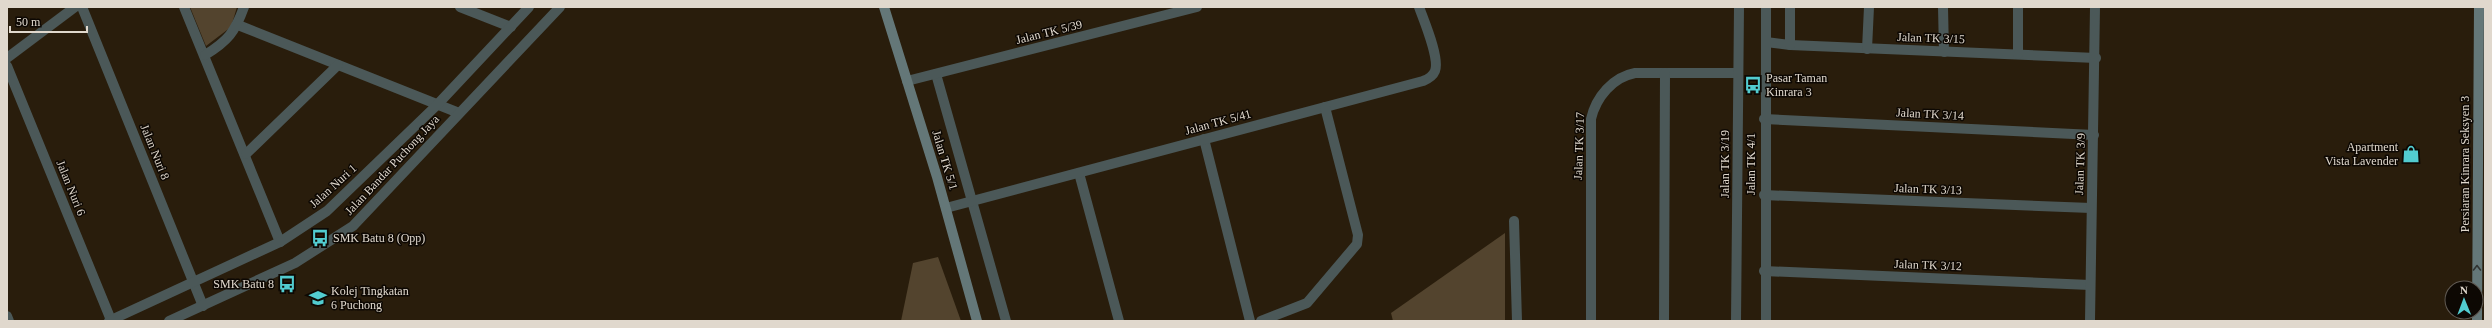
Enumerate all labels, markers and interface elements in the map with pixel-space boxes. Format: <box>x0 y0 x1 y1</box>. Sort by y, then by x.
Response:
scale bar <box>10 8 87 34</box>
text: 50 m <box>16 15 41 29</box>
street label: Jalan TK 5/39 <box>1014 17 1084 47</box>
street label: Jalan TK 3/15 <box>1897 30 1965 46</box>
place label: Pasar Taman Kinrara 3 <box>1766 71 1827 99</box>
bus stop icon: Pasar Taman Kinrara 3 <box>1743 75 1763 95</box>
street label: Persiaran Kinrara Seksyen 3 <box>2458 96 2472 232</box>
street label: Jalan TK 3/14 <box>1896 105 1964 123</box>
street label: Jalan TK 5/41 <box>1183 106 1253 138</box>
street label: Jalan Bandar Puchong Jaya <box>342 112 442 218</box>
street label: Jalan TK 3/17 <box>1571 112 1587 180</box>
street label: Jalan Nuri 8 <box>138 122 172 182</box>
street label: Jalan TK 5/1 <box>929 128 961 192</box>
street label: Jalan TK 3/19 <box>1718 130 1732 198</box>
street label: Jalan TK 4/1 <box>1744 133 1758 195</box>
street label: Jalan TK 3/9 <box>2072 133 2088 195</box>
place label: Apartment Vista Lavender <box>2325 140 2399 168</box>
shop icon: Apartment Vista Lavender <box>2401 144 2421 164</box>
street label: Jalan Nuri 6 <box>54 158 88 218</box>
street label: Jalan Nuri 1 <box>307 161 359 211</box>
street label: Jalan TK 3/13 <box>1894 181 1962 197</box>
bus stop icon: SMK Batu 8 (Opp) <box>310 228 330 248</box>
place label: SMK Batu 8 (Opp) <box>333 231 425 245</box>
street label: Jalan TK 3/12 <box>1894 257 1962 273</box>
one-way arrow <box>2473 265 2481 271</box>
bus stop icon: SMK Batu 8 <box>277 274 297 294</box>
place label: SMK Batu 8 <box>213 277 274 291</box>
north arrow <box>2444 280 2484 320</box>
place label: Kolej Tingkatan 6 Puchong <box>331 284 409 312</box>
text: N <box>2460 284 2468 296</box>
school or university icon: Kolej Tingkatan 6 Puchong <box>308 288 328 308</box>

